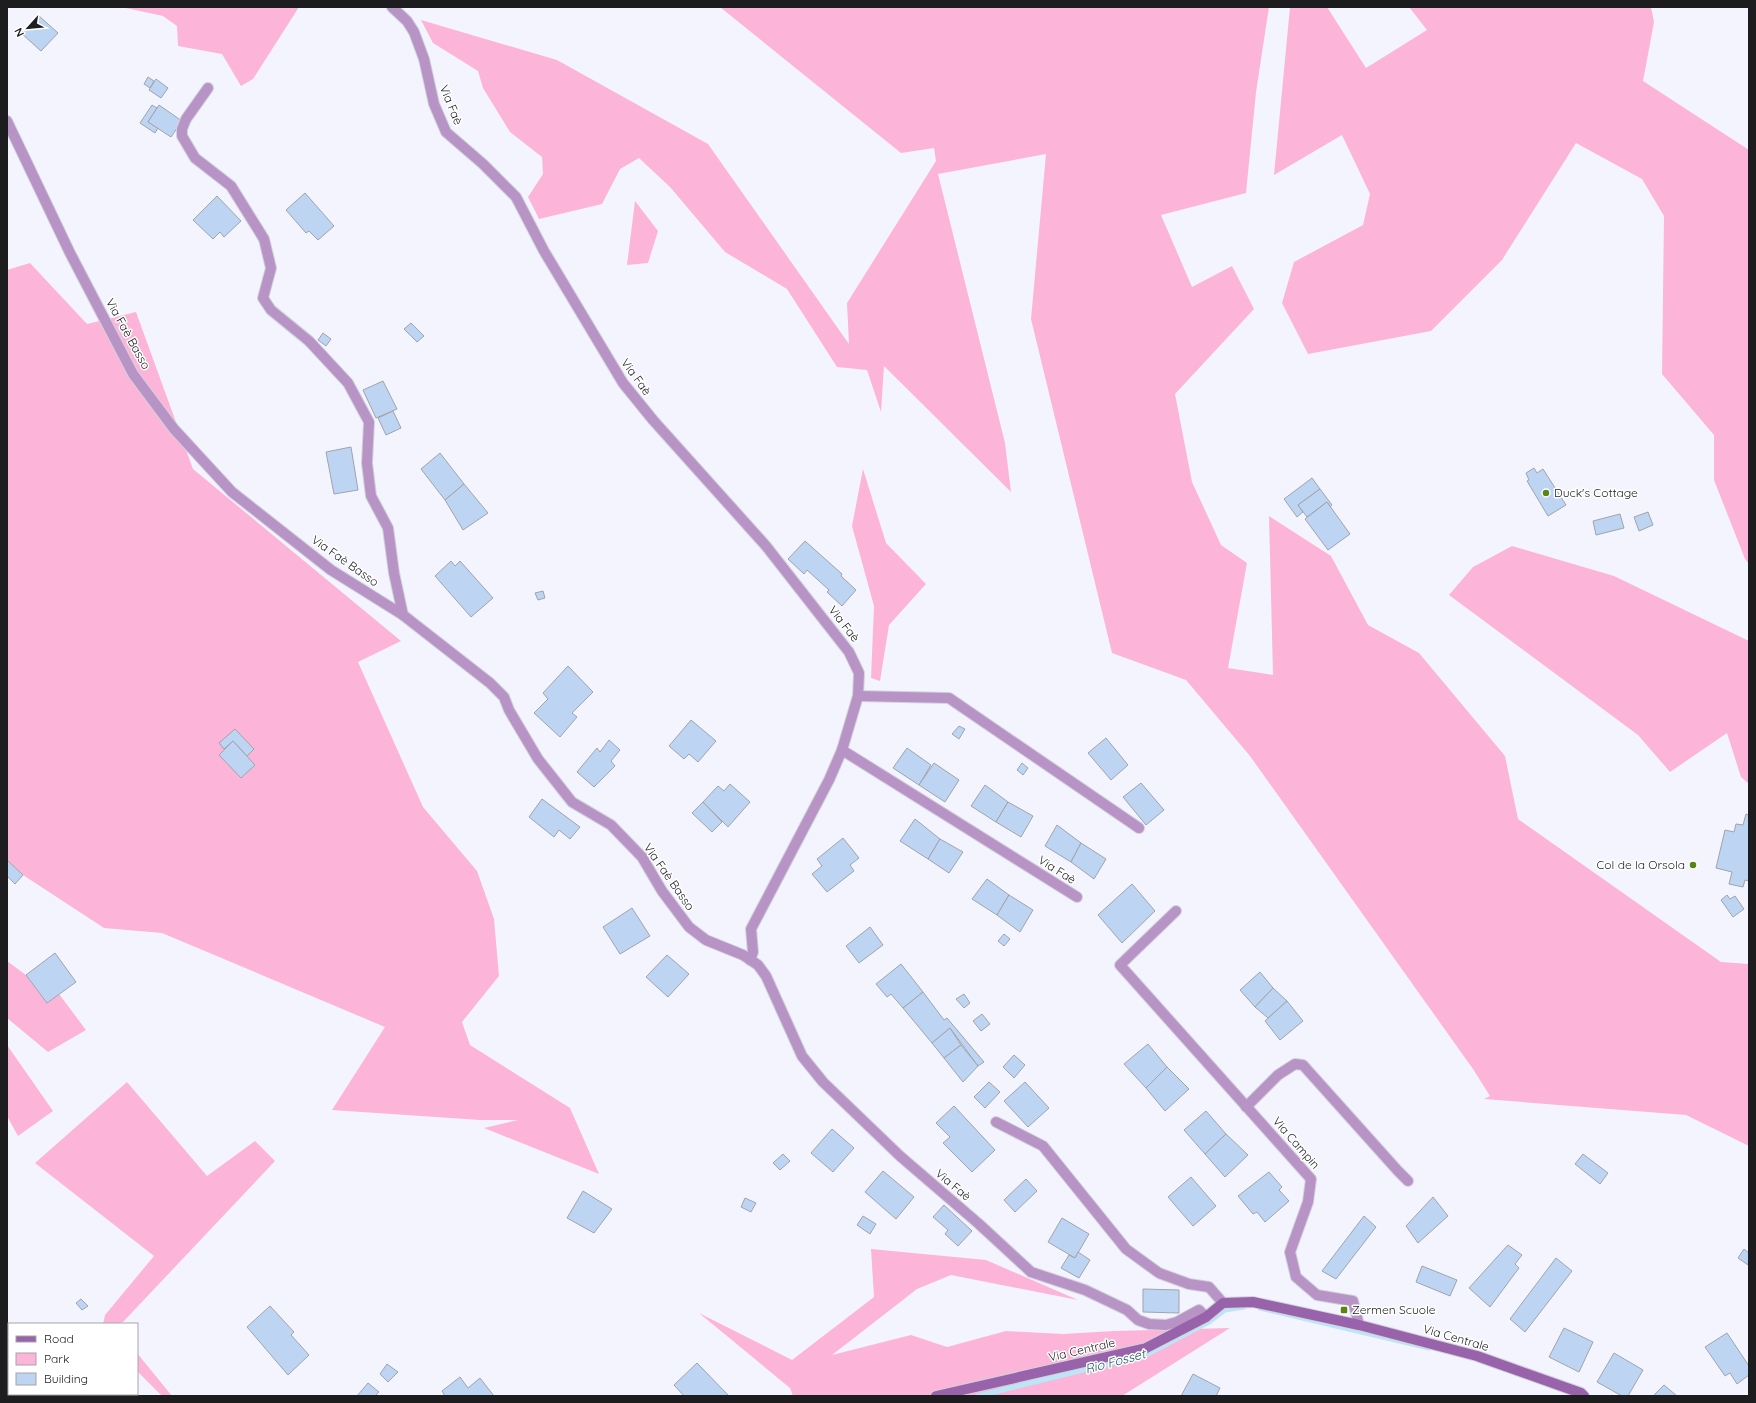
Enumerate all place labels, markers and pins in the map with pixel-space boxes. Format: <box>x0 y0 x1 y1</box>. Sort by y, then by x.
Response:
place label: Duck's Cottage <box>1554 485 1638 500</box>
marker: Duck's Cottage <box>1541 488 1551 498</box>
place label: Col de la Orsola <box>1597 857 1685 872</box>
marker: Col de la Orsola <box>1688 860 1698 870</box>
place label: Zermen Scuole <box>1352 1302 1436 1317</box>
marker: Zermen Scuole <box>1339 1305 1349 1315</box>

